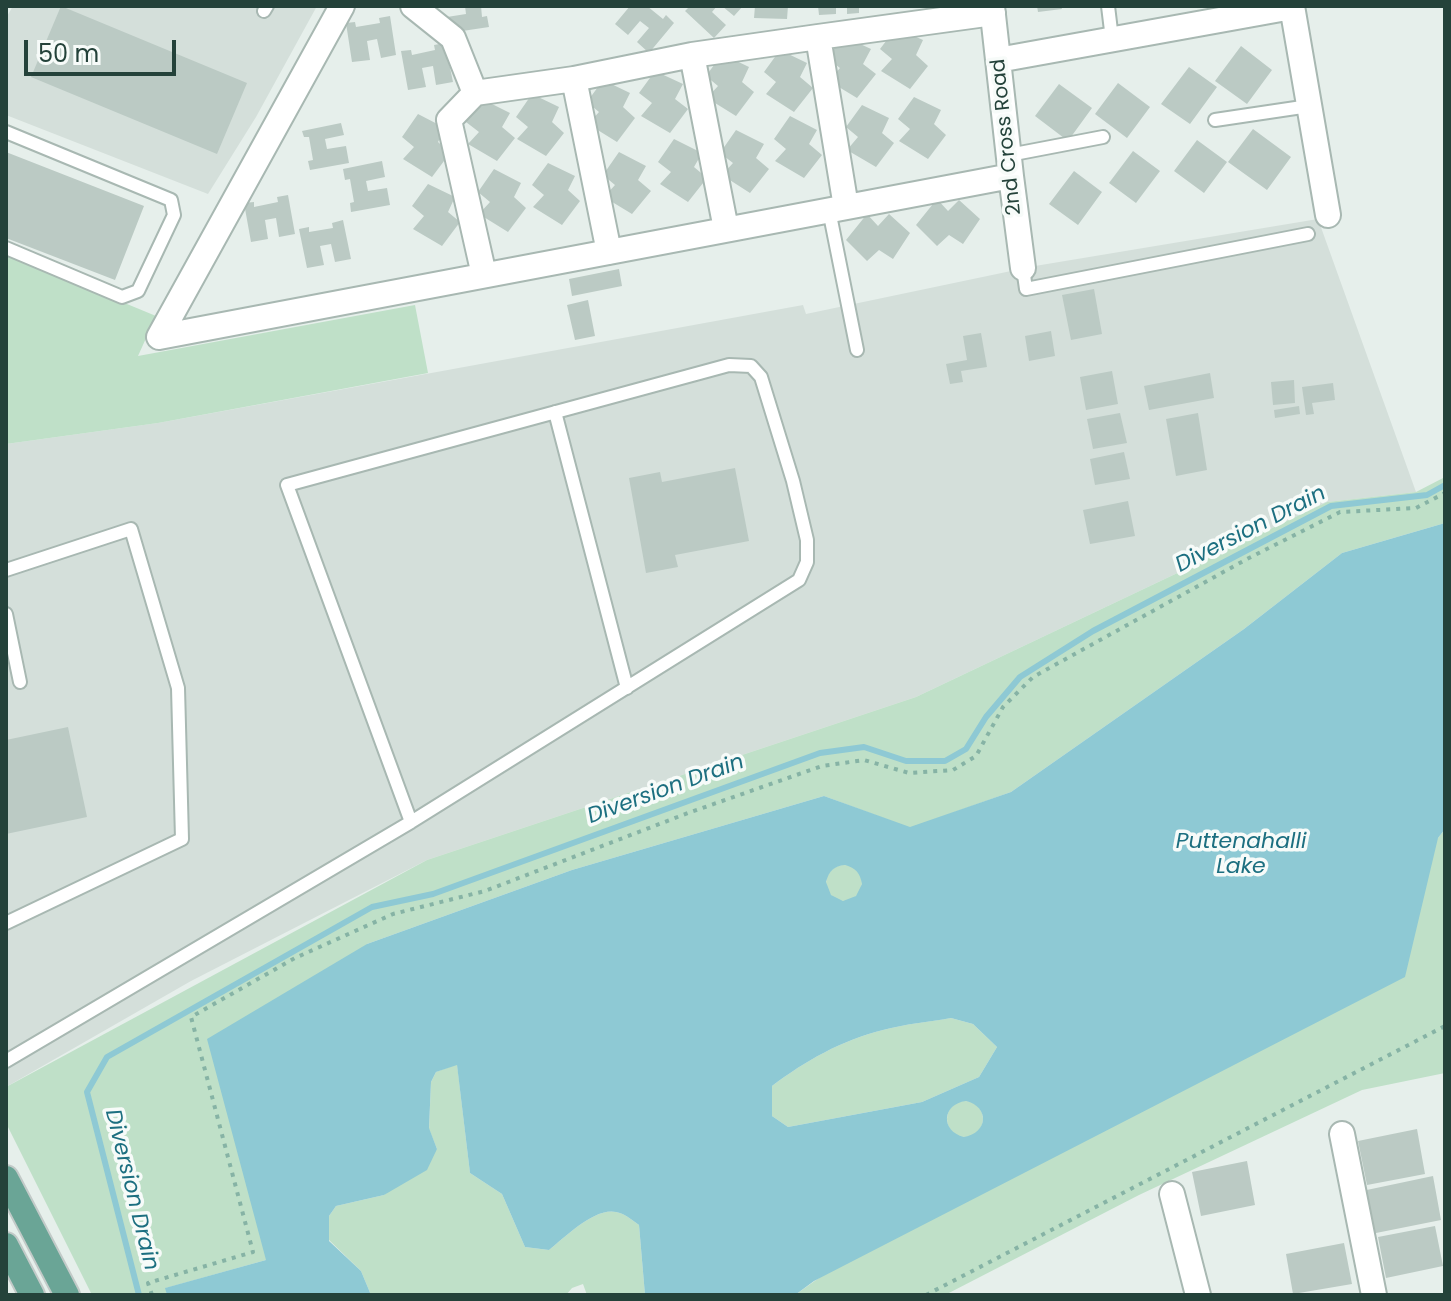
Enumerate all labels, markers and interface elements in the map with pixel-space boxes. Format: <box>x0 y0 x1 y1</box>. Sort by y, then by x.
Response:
scale bar <box>28 24 180 74</box>
text: 50 m <box>38 37 99 70</box>
street label: 2nd Cross Road <box>987 58 1027 216</box>
water label: Diversion Drain <box>1172 481 1330 579</box>
water label: Diversion Drain <box>584 749 748 831</box>
water label: Puttenahalli Lake <box>1176 829 1306 880</box>
water label: Diversion Drain <box>98 1107 164 1273</box>

